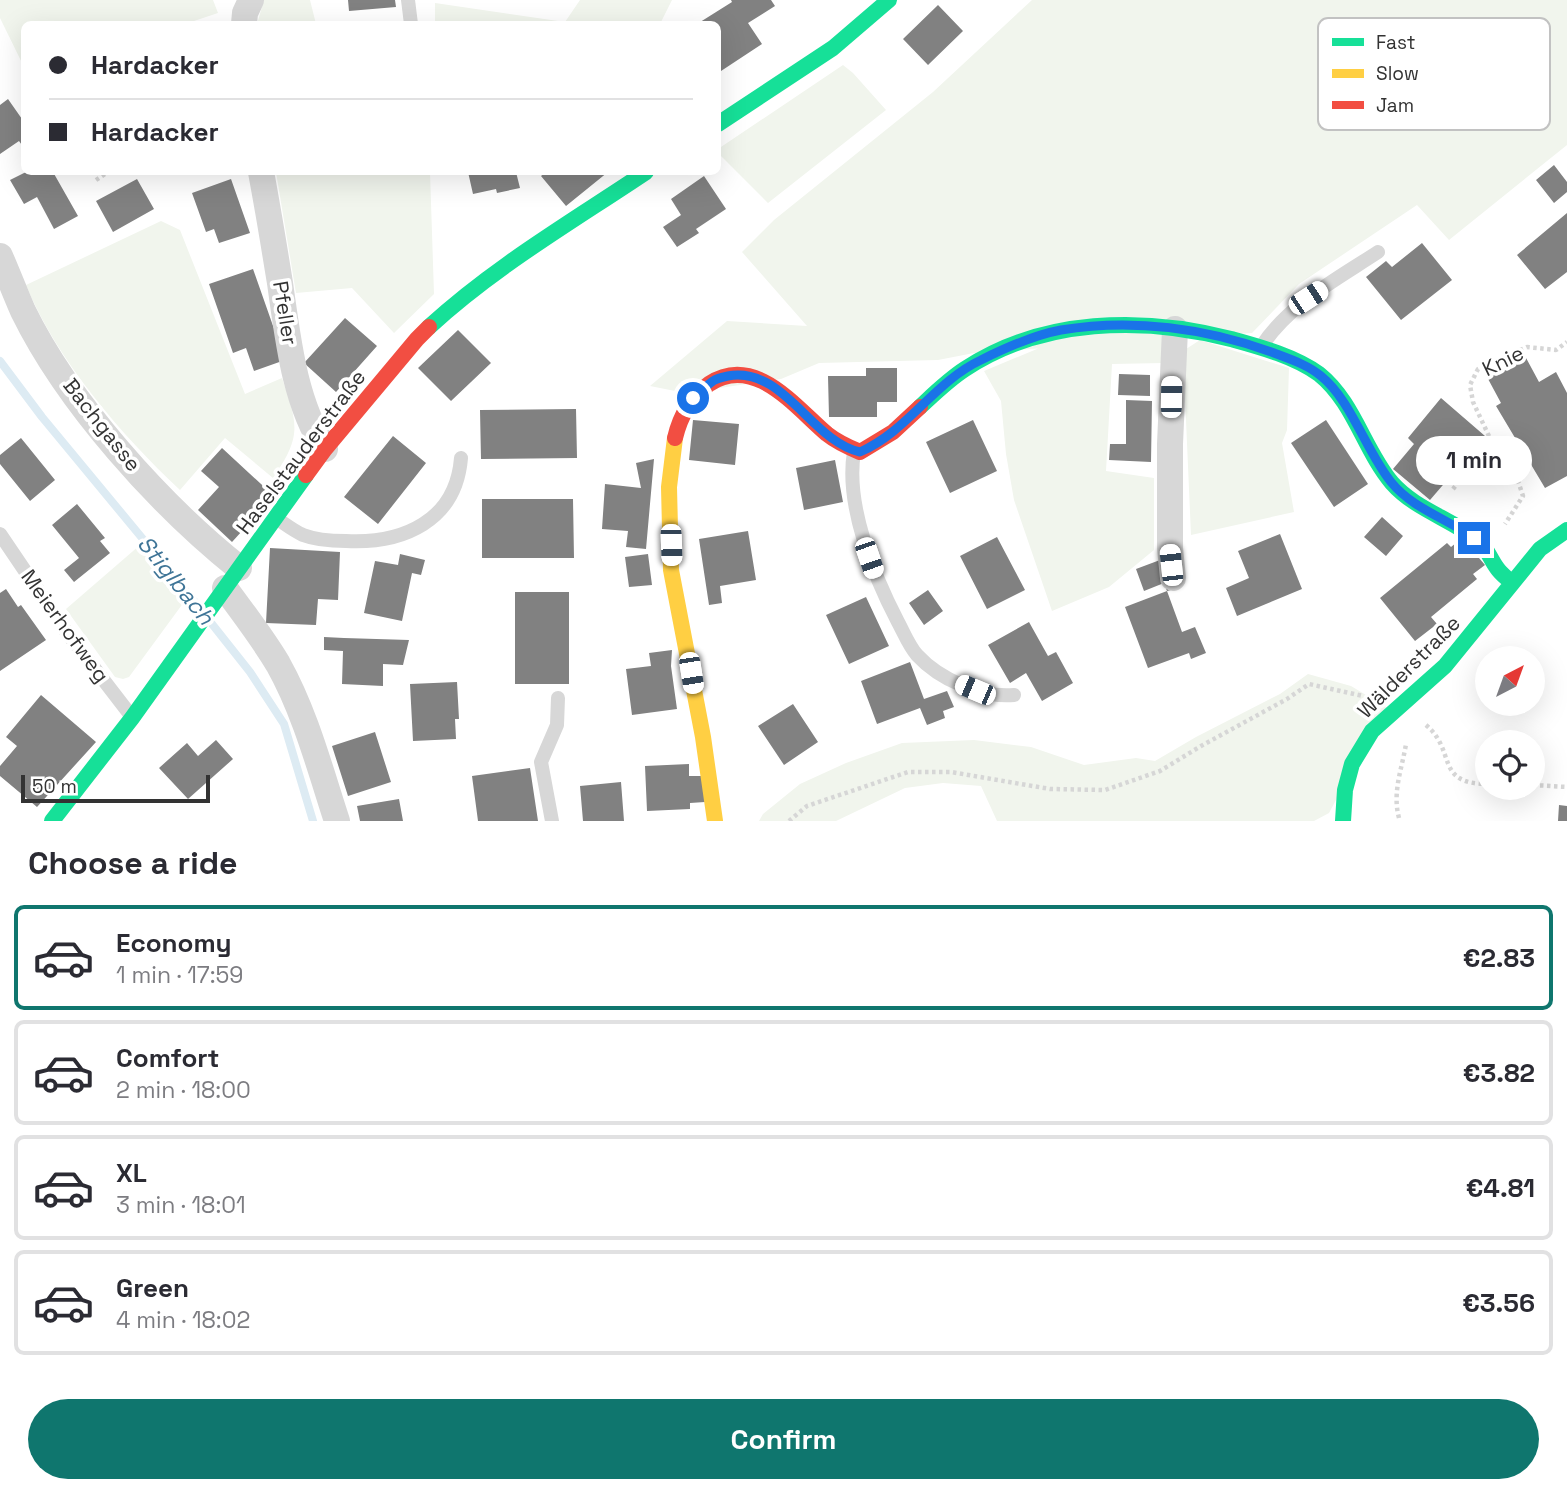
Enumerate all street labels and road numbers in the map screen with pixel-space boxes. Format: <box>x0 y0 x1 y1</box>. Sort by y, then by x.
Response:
street label: Pfeller <box>267 279 304 347</box>
street label: Knie <box>1477 339 1528 382</box>
street label: Haselstauderstraße <box>230 364 371 539</box>
street label: Bachgasse <box>58 373 147 477</box>
street label: Meierhofweg <box>15 564 116 688</box>
street label: Wälderstraße <box>1351 609 1466 724</box>

